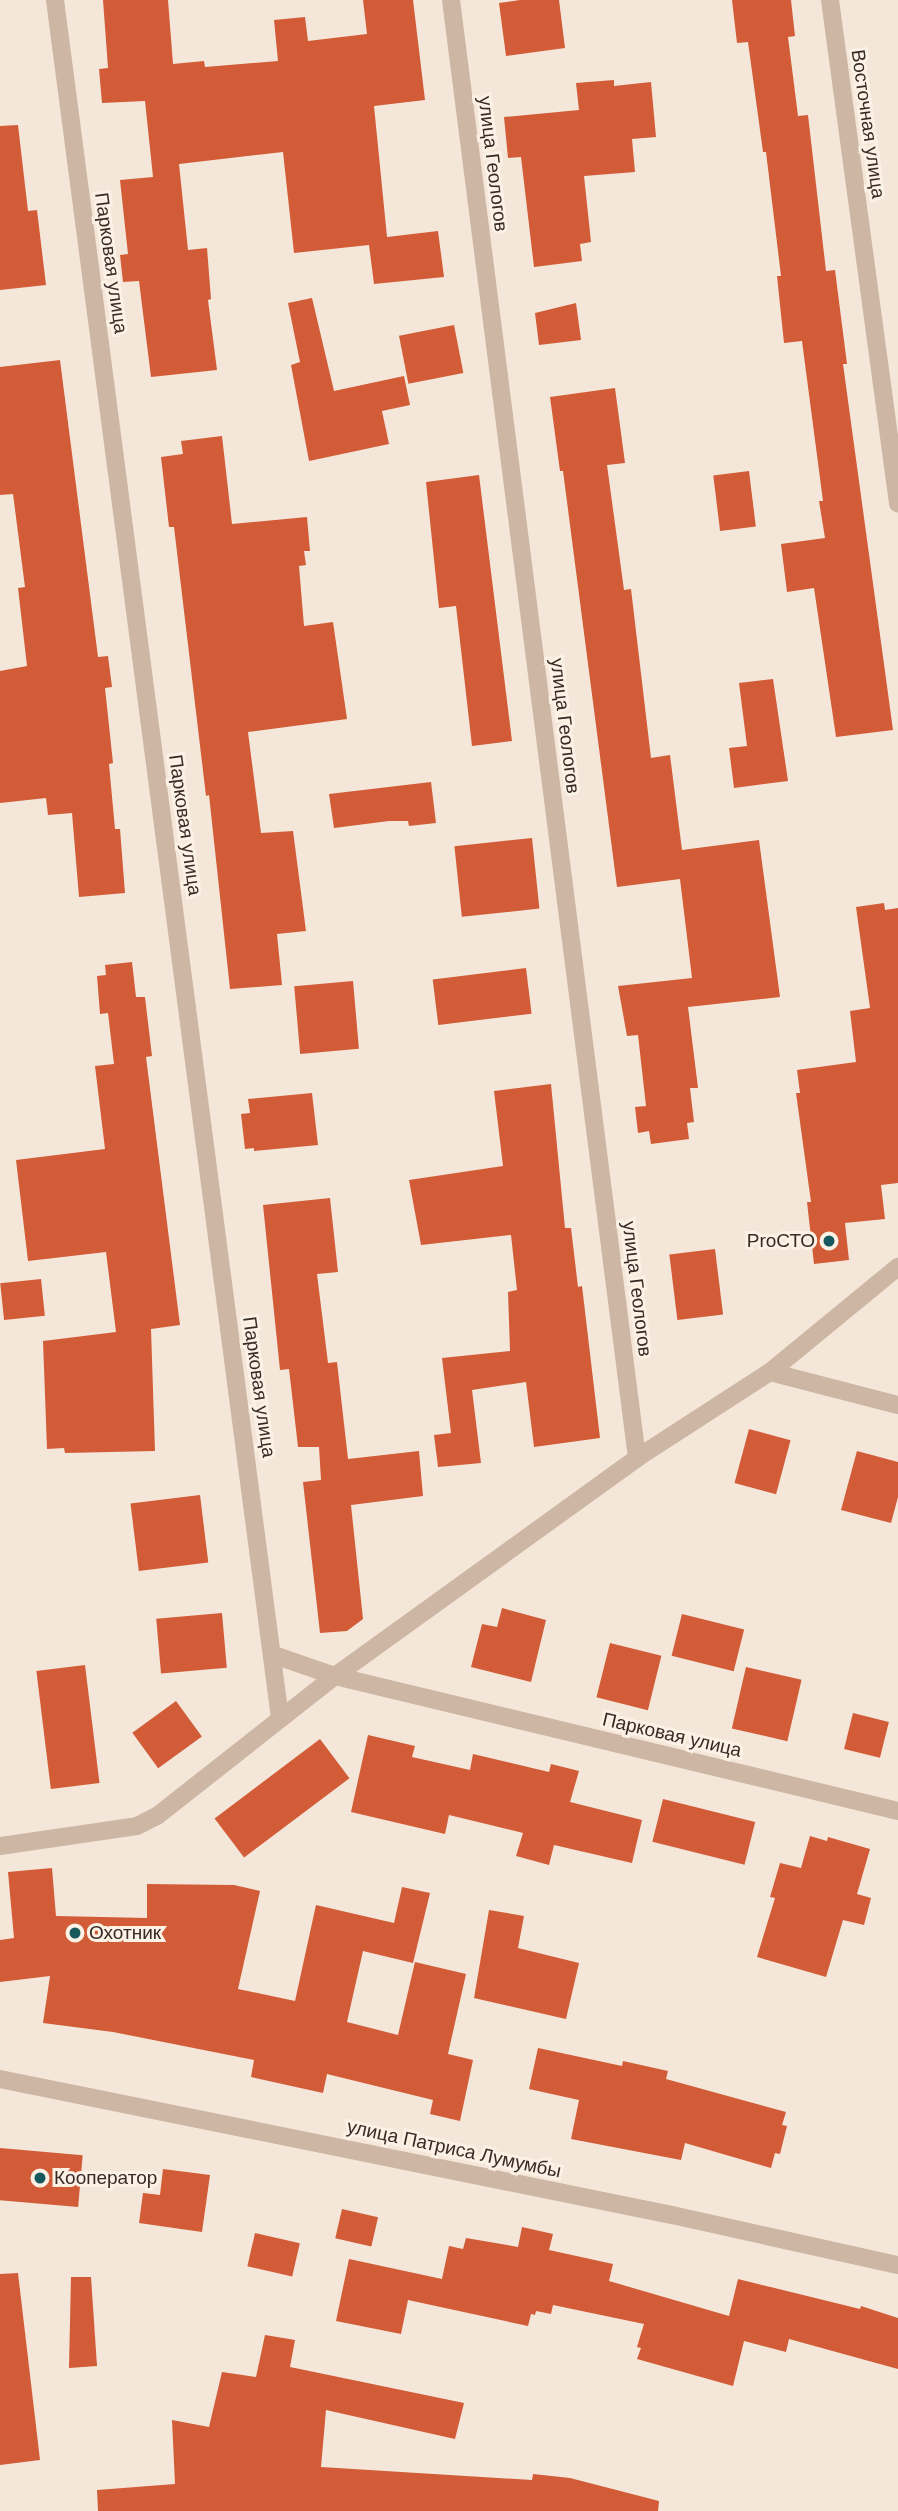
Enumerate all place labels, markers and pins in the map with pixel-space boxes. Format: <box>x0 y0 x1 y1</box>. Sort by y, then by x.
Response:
place label: ProСТО <box>747 1230 815 1252</box>
marker: ProСТО <box>821 1233 837 1249</box>
place label: Охотник <box>89 1922 161 1944</box>
marker: Охотник <box>67 1925 83 1941</box>
place label: Кооператор <box>54 2167 157 2189</box>
marker: Кооператор <box>32 2170 48 2186</box>

